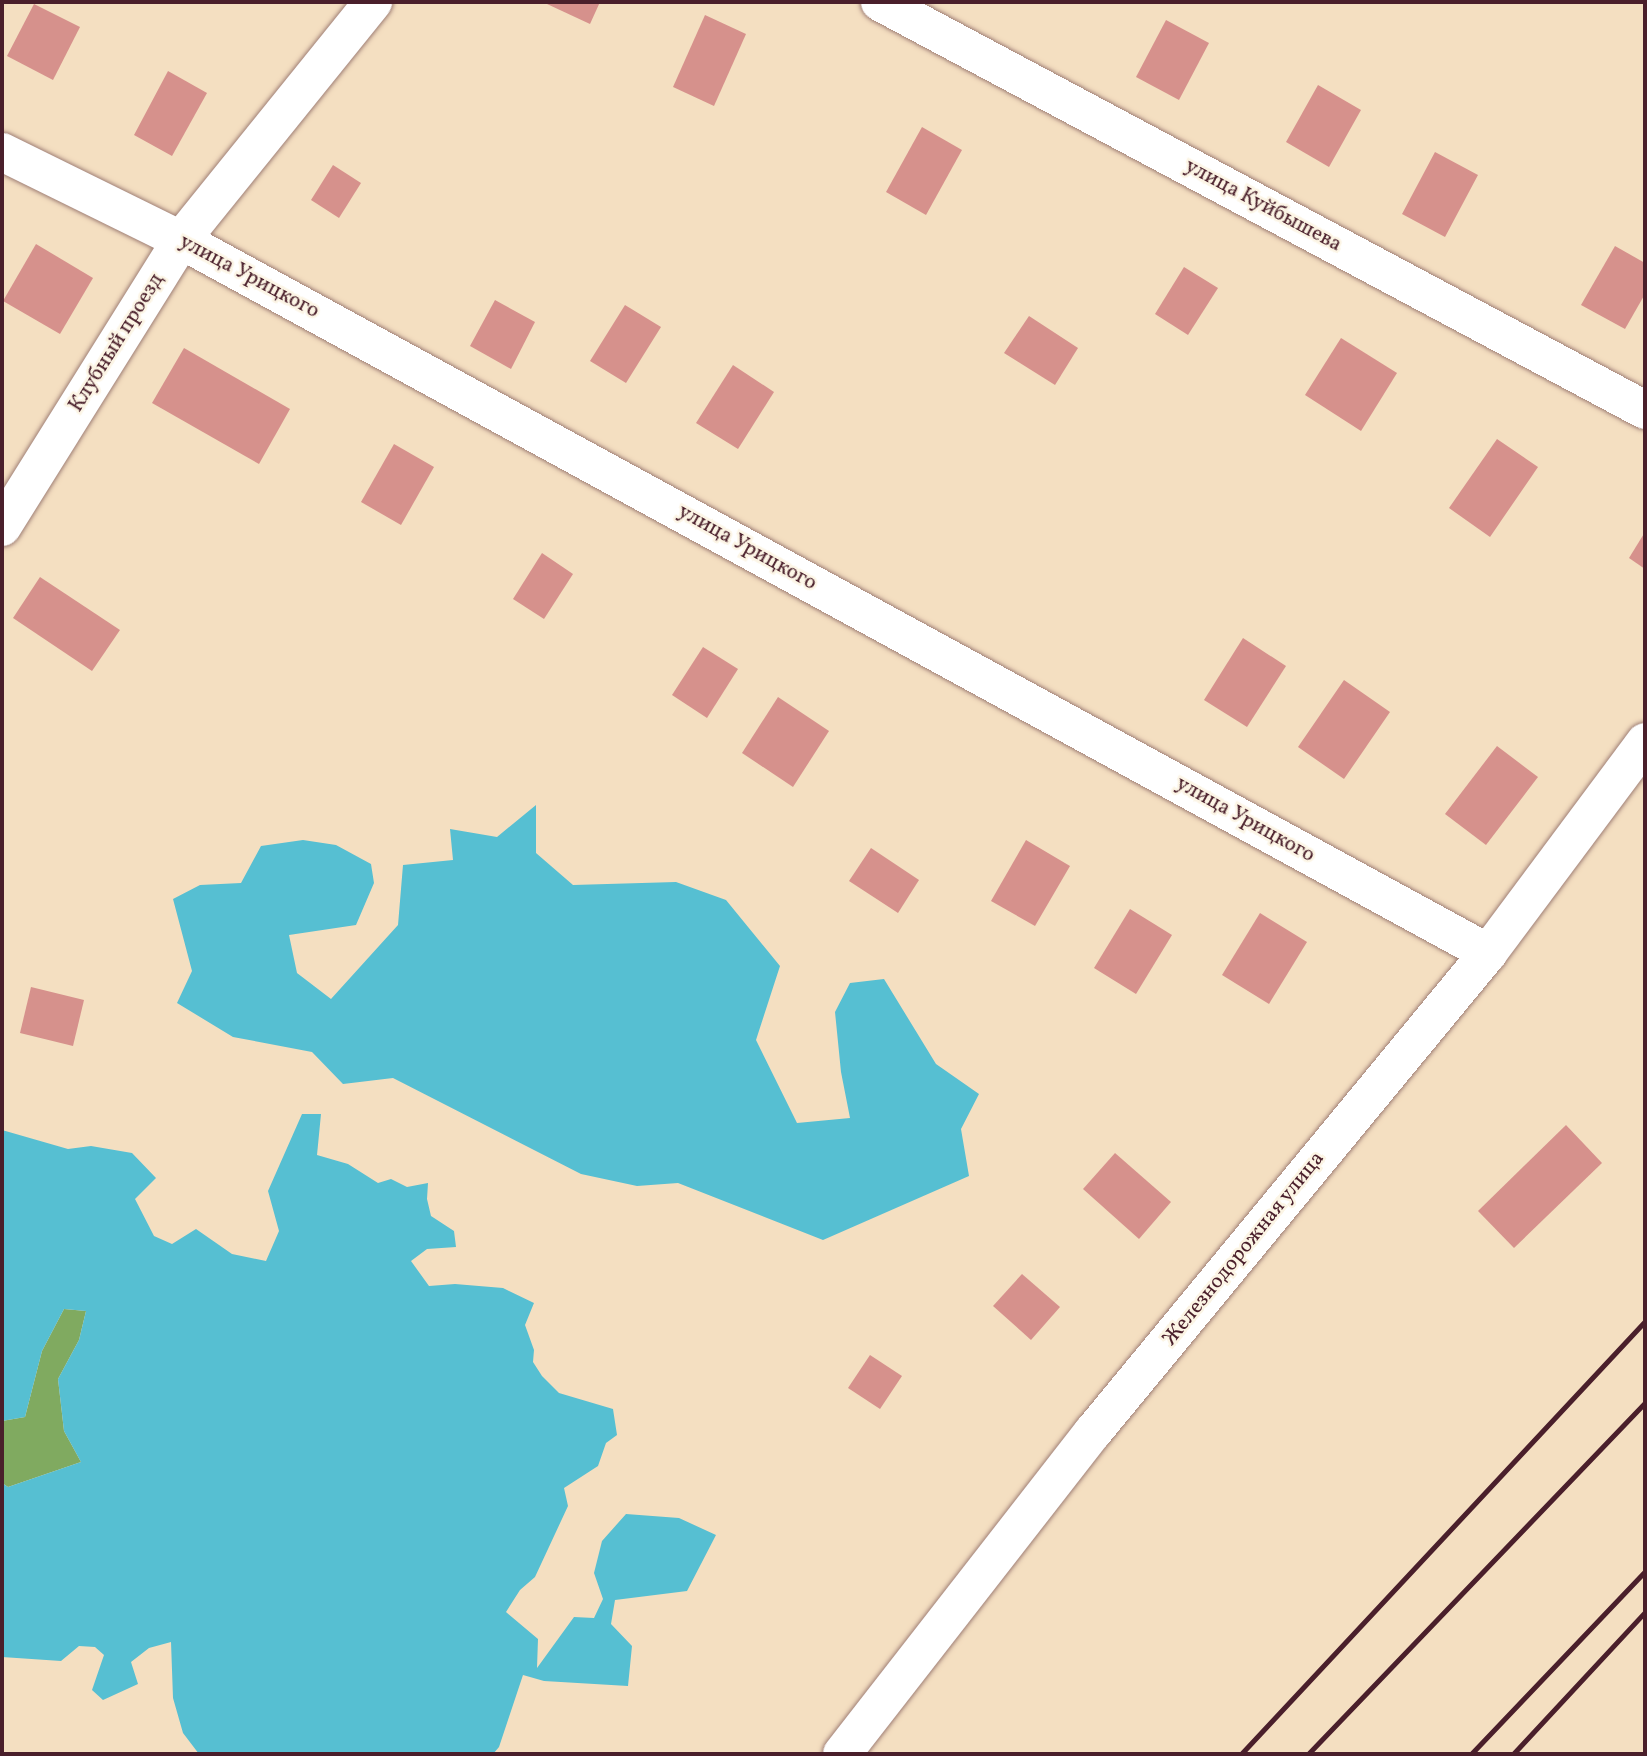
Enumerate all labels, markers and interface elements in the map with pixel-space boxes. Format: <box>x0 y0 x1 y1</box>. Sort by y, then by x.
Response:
street label: улица Куйбышева <box>1180 154 1346 258</box>
street label: улица Урицкого <box>175 230 323 324</box>
street label: Клубный проезд <box>64 269 170 417</box>
street label: улица Урицкого <box>673 499 821 597</box>
street label: улица Урицкого <box>1171 771 1319 869</box>
street label: Железнодорожная улица <box>1158 1146 1330 1352</box>

